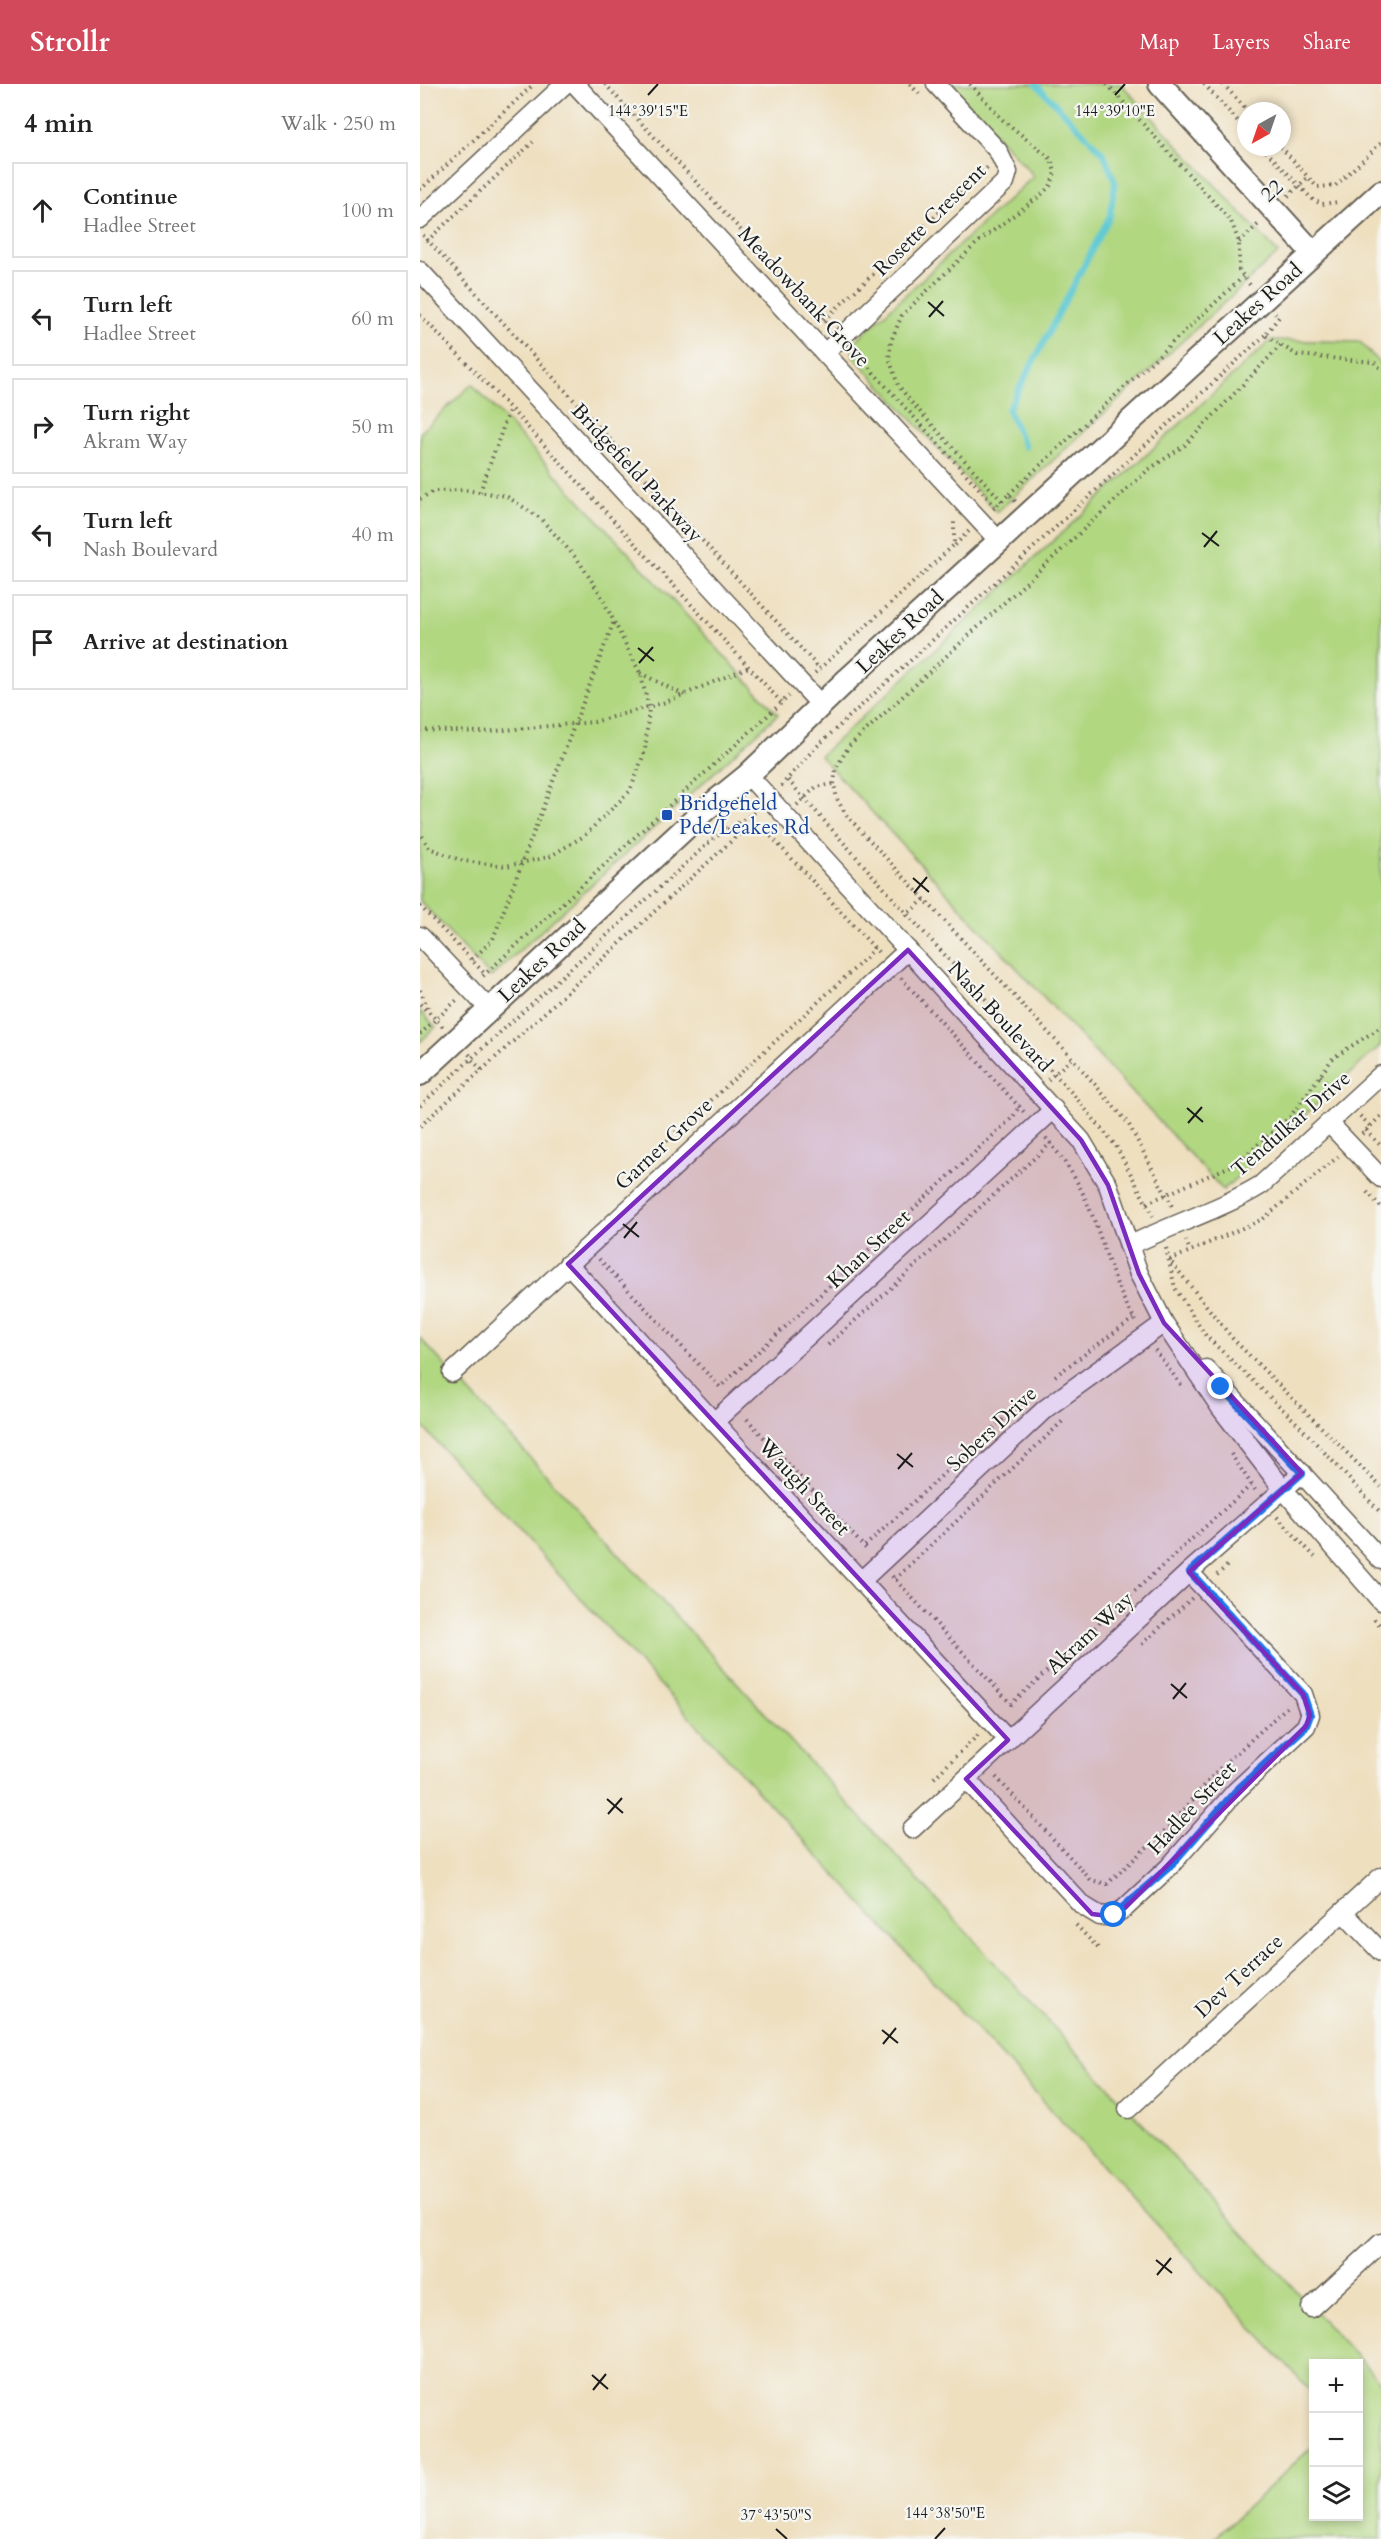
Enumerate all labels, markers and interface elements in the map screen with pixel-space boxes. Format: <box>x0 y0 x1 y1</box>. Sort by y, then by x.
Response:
text: Strollr <box>30 23 110 61</box>
text: Map <box>1140 28 1180 57</box>
text: Layers <box>1213 28 1270 57</box>
text: Share <box>1303 28 1351 57</box>
text: 144°39'15"E <box>608 101 688 121</box>
text: 144°39'10"E <box>1075 101 1155 121</box>
north arrow <box>1237 102 1291 156</box>
text: 4 min <box>24 106 93 141</box>
text: Walk · 250 m <box>281 110 396 137</box>
street label: Rosette Crescent <box>867 157 993 283</box>
street label: 22 <box>1254 173 1290 209</box>
text: Continue <box>83 182 178 212</box>
icon: ahead <box>26 194 59 227</box>
text: 100 m <box>341 197 394 224</box>
text: Hadlee Street <box>83 212 196 239</box>
street label: Meadowbank Grove <box>731 220 877 374</box>
street label: Leakes Road <box>1207 256 1309 352</box>
text: Turn left <box>83 290 172 320</box>
icon: left <box>26 302 59 335</box>
text: 60 m <box>351 305 394 332</box>
text: Hadlee Street <box>83 320 196 347</box>
street label: Bridgefield Parkway <box>565 397 709 549</box>
text: Turn right <box>83 398 190 428</box>
icon: right <box>26 410 59 443</box>
text: 50 m <box>351 413 394 440</box>
text: Akram Way <box>83 428 187 455</box>
text: Turn left <box>83 506 172 536</box>
icon: left <box>26 518 59 551</box>
text: 40 m <box>351 521 394 548</box>
text: Nash Boulevard <box>83 536 218 563</box>
street label: Leakes Road <box>850 584 950 680</box>
icon: arrive <box>26 626 59 659</box>
text: Arrive at destination <box>83 627 288 657</box>
place label: Bridgefield Pde/Leakes Rd <box>679 789 809 842</box>
marker: Bridgefield Pde/Leakes Rd <box>660 808 674 822</box>
street label: Leakes Road <box>492 913 592 1009</box>
street label: Nash Boulevard <box>941 955 1059 1079</box>
street label: Tendulkar Drive <box>1225 1064 1357 1184</box>
street label: Garner Grove <box>609 1091 719 1197</box>
street label: Khan Street <box>821 1203 917 1295</box>
route end <box>1207 1373 1233 1399</box>
street label: Sobers Drive <box>940 1380 1044 1478</box>
street label: Waugh Street <box>751 1431 857 1542</box>
street label: Akram Way <box>1040 1585 1140 1681</box>
street label: Hadlee Street <box>1141 1755 1243 1861</box>
route start <box>1100 1901 1126 1927</box>
street label: Dev Terrace <box>1188 1927 1290 2025</box>
map controls <box>1309 2359 1363 2521</box>
button: + <box>1309 2359 1363 2413</box>
button: − <box>1309 2413 1363 2467</box>
button: layers <box>1309 2467 1363 2521</box>
text: 144°38'50"E <box>905 2503 985 2523</box>
text: 37°43'50"S <box>741 2505 811 2525</box>

